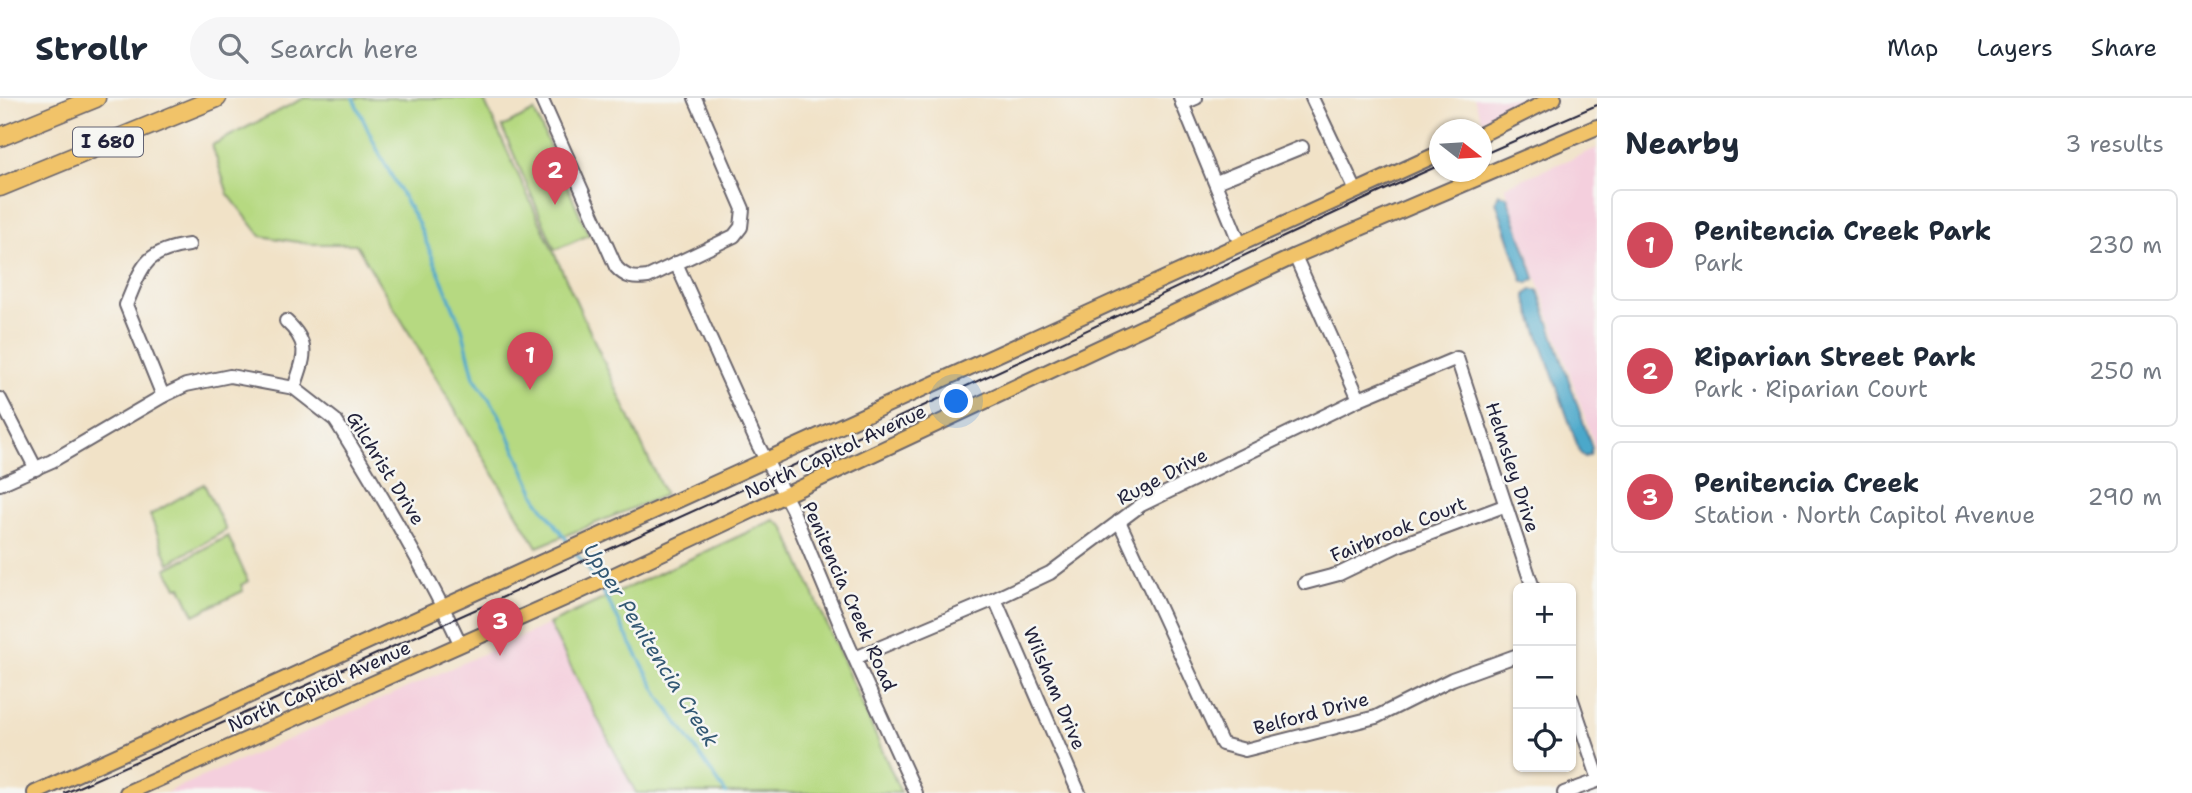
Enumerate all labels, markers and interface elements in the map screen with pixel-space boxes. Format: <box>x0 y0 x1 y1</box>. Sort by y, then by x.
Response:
search box <box>190 17 680 80</box>
text: Strollr <box>35 26 148 71</box>
icon: search <box>214 29 252 67</box>
text: Search here <box>270 31 419 66</box>
text: Map <box>1887 32 1938 64</box>
text: Layers <box>1976 32 2053 64</box>
text: Share <box>2091 32 2157 64</box>
north arrow <box>1429 119 1492 182</box>
text: Nearby <box>1625 123 1740 164</box>
road number: I 680 <box>73 127 143 156</box>
text: 3 results <box>2065 129 2164 159</box>
pin: 2 <box>532 147 578 205</box>
text: Penitencia Creek Park <box>1694 213 1992 248</box>
text: 1 <box>1645 230 1655 260</box>
text: 230 m <box>2088 230 2162 260</box>
text: Park <box>1694 248 1743 278</box>
pin: 1 <box>507 332 553 390</box>
text: Riparian Street Park <box>1694 339 1976 374</box>
text: 2 <box>1642 356 1658 386</box>
text: 250 m <box>2089 356 2162 386</box>
text: Park · Riparian Court <box>1694 374 1928 404</box>
your location <box>939 384 973 418</box>
street label: North Capitol Avenue <box>740 398 930 505</box>
street label: Helmsley Drive <box>1480 399 1545 535</box>
street label: Gilchrist Drive <box>341 407 431 530</box>
street label: Ruge Drive <box>1113 442 1212 511</box>
text: Penitencia Creek <box>1694 465 1920 500</box>
text: 3 <box>1642 482 1658 512</box>
text: 290 m <box>2088 482 2162 512</box>
street label: Fairbrook Court <box>1327 491 1470 568</box>
street label: Penitencia Creek Road <box>796 498 903 695</box>
text: Station · North Capitol Avenue <box>1694 500 2035 530</box>
water label: Upper Penitencia Creek <box>577 538 725 752</box>
map controls <box>1513 583 1576 772</box>
button: + <box>1513 583 1576 646</box>
pin: 3 <box>477 598 523 656</box>
street label: Wilsham Drive <box>1017 623 1092 753</box>
street label: North Capitol Avenue <box>224 635 415 738</box>
button: − <box>1513 646 1576 709</box>
street label: Belford Drive <box>1251 686 1371 741</box>
button: locate <box>1513 709 1576 772</box>

